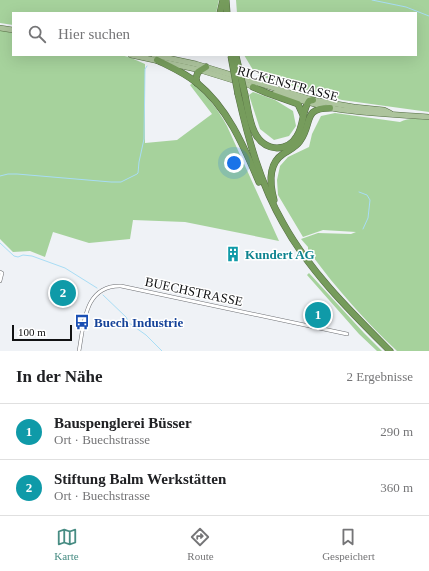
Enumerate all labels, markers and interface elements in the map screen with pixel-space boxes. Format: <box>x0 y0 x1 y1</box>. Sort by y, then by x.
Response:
search box <box>12 12 417 56</box>
icon: search <box>26 23 48 45</box>
text: Hier suchen <box>58 26 130 42</box>
street label: RICKENSTRASSE <box>236 63 340 104</box>
your location <box>224 153 244 173</box>
building icon: Kundert AG <box>224 245 242 263</box>
place label: Kundert AG <box>245 247 315 262</box>
street label: BUECHSTRASSE <box>144 274 244 309</box>
pin: 2 <box>50 278 76 308</box>
pin: 1 <box>305 300 331 330</box>
bus stop icon: Buech Industrie <box>73 313 91 331</box>
place label: Buech Industrie <box>94 315 183 330</box>
scale bar <box>12 323 72 342</box>
text: 100 m <box>18 326 46 338</box>
text: In der Nähe <box>16 367 103 386</box>
text: 2 Ergebnisse <box>346 369 413 384</box>
text: Bauspenglerei Büsser <box>54 415 192 431</box>
text: 1 <box>26 424 32 439</box>
text: 290 m <box>380 424 413 439</box>
text: Ort · Buechstrasse <box>54 432 150 447</box>
text: Stiftung Balm Werkstätten <box>54 471 226 487</box>
text: 2 <box>26 480 32 495</box>
text: 360 m <box>380 480 413 495</box>
text: Ort · Buechstrasse <box>54 488 150 503</box>
tab: Karte <box>54 526 79 562</box>
tab: Route <box>187 526 214 562</box>
tab: Gespeichert <box>322 526 375 562</box>

